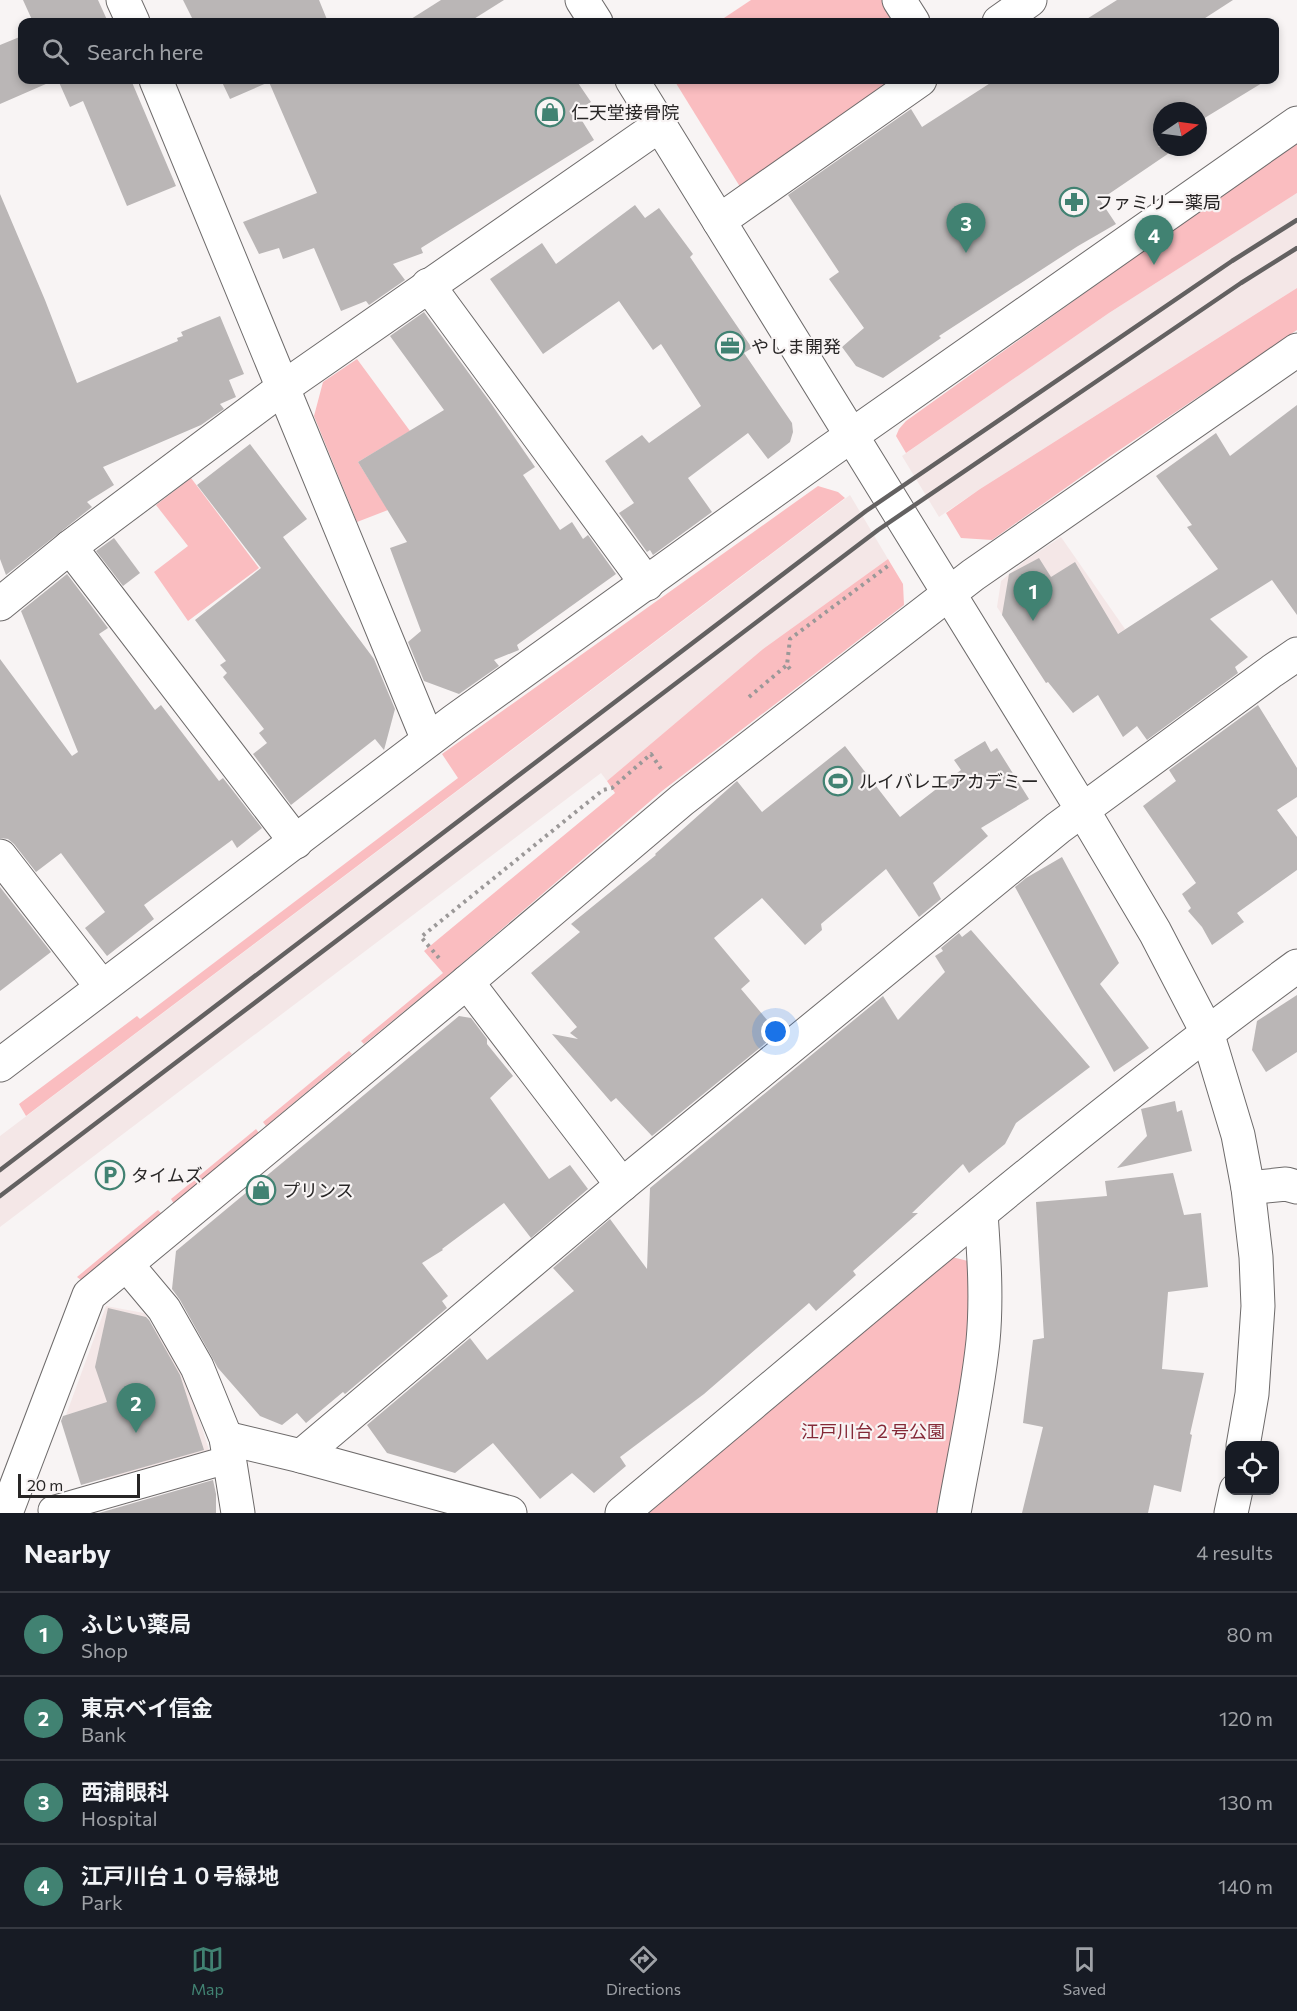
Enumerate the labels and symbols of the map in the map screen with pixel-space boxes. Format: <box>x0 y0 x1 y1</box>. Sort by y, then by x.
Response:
shop icon: 仁天堂接骨院 <box>534 96 566 128</box>
place label: 仁天堂接骨院 <box>571 101 679 123</box>
north arrow <box>1153 102 1207 156</box>
pharmacy icon: ファミリー薬局 <box>1058 186 1090 218</box>
place label: ファミリー薬局 <box>1095 191 1221 213</box>
pin: 3 <box>946 204 986 253</box>
pin: 4 <box>1134 216 1174 265</box>
office icon: やしま開発 <box>714 330 746 362</box>
place label: やしま開発 <box>751 335 841 357</box>
pin: 1 <box>1014 572 1052 621</box>
sports icon: ルイバレエアカデミー <box>822 765 854 797</box>
place label: ルイバレエアカデミー <box>859 770 1039 792</box>
your location <box>761 1017 790 1046</box>
parking icon: タイムズ <box>94 1159 126 1191</box>
place label: タイムズ <box>131 1164 203 1186</box>
shop icon: プリンス <box>245 1174 277 1206</box>
place label: プリンス <box>282 1179 354 1201</box>
pin: 2 <box>116 1384 156 1433</box>
park label: 江戸川台２号公園 <box>801 1420 945 1442</box>
scale bar <box>18 1471 140 1498</box>

